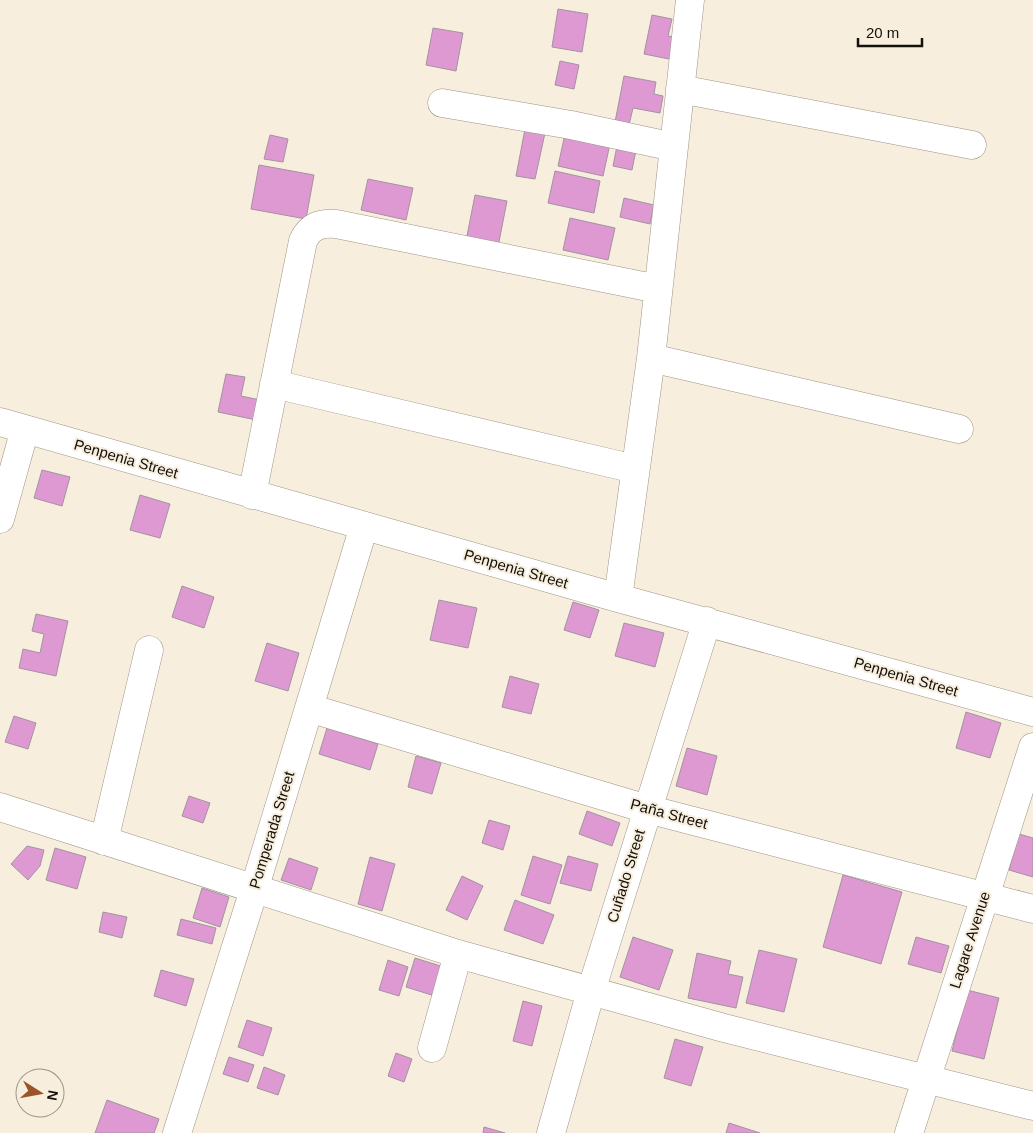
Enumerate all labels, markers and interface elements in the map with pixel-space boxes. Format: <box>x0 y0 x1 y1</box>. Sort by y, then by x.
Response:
scale bar <box>858 15 922 47</box>
text: 20 m <box>866 24 899 41</box>
street label: Penpenia Street <box>72 436 181 482</box>
street label: Penpenia Street <box>462 546 571 592</box>
street label: Penpenia Street <box>852 654 961 700</box>
street label: Pomperada Street <box>246 768 298 891</box>
street label: Paña Street <box>629 795 710 832</box>
street label: Cuñado Street <box>603 826 648 925</box>
street label: Lagare Avenue <box>946 889 993 990</box>
north arrow <box>15 1068 65 1118</box>
text: N <box>44 1089 62 1102</box>

